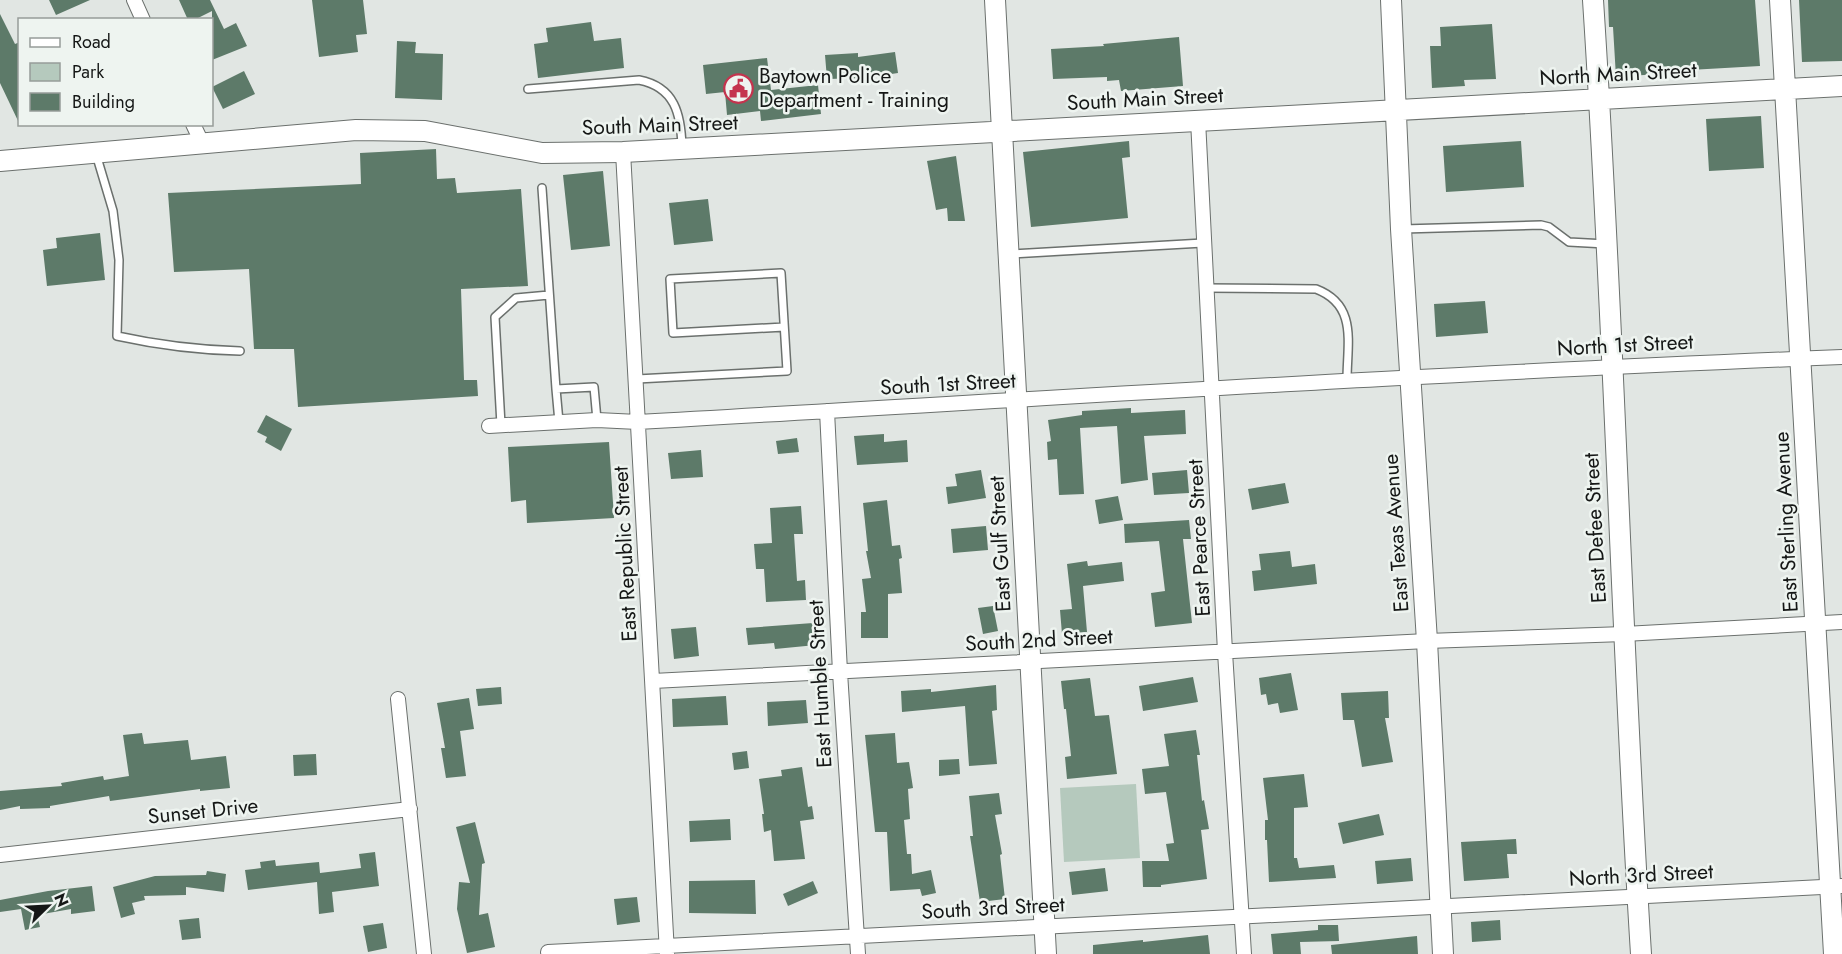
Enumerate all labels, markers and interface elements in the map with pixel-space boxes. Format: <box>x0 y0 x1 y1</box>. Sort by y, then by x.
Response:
legend <box>18 18 213 126</box>
text: Road <box>72 29 111 55</box>
street label: North Main Street <box>1539 55 1697 93</box>
text: Park <box>72 59 104 85</box>
place label: Baytown Police Department - Training <box>759 61 949 115</box>
public building icon: Baytown Police Department - Training <box>722 72 754 104</box>
street label: South Main Street <box>1066 80 1224 118</box>
text: Building <box>72 89 135 115</box>
street label: South Main Street <box>581 107 739 143</box>
street label: North 1st Street <box>1556 326 1694 364</box>
street label: South 1st Street <box>879 365 1017 403</box>
street label: East Sterling Avenue <box>1766 431 1806 613</box>
street label: East Defee Street <box>1576 452 1614 604</box>
street label: East Texas Avenue <box>1375 453 1416 613</box>
street label: East Pearce Street <box>1180 459 1218 617</box>
street label: East Republic Street <box>605 465 645 643</box>
street label: East Gulf Street <box>981 475 1019 613</box>
street label: East Humble Street <box>801 599 839 769</box>
street label: South 2nd Street <box>964 621 1114 659</box>
street label: Sunset Drive <box>146 790 260 832</box>
street label: North 3rd Street <box>1568 856 1714 894</box>
north arrow <box>18 876 78 936</box>
street label: South 3rd Street <box>921 889 1065 927</box>
text: N <box>48 890 74 911</box>

